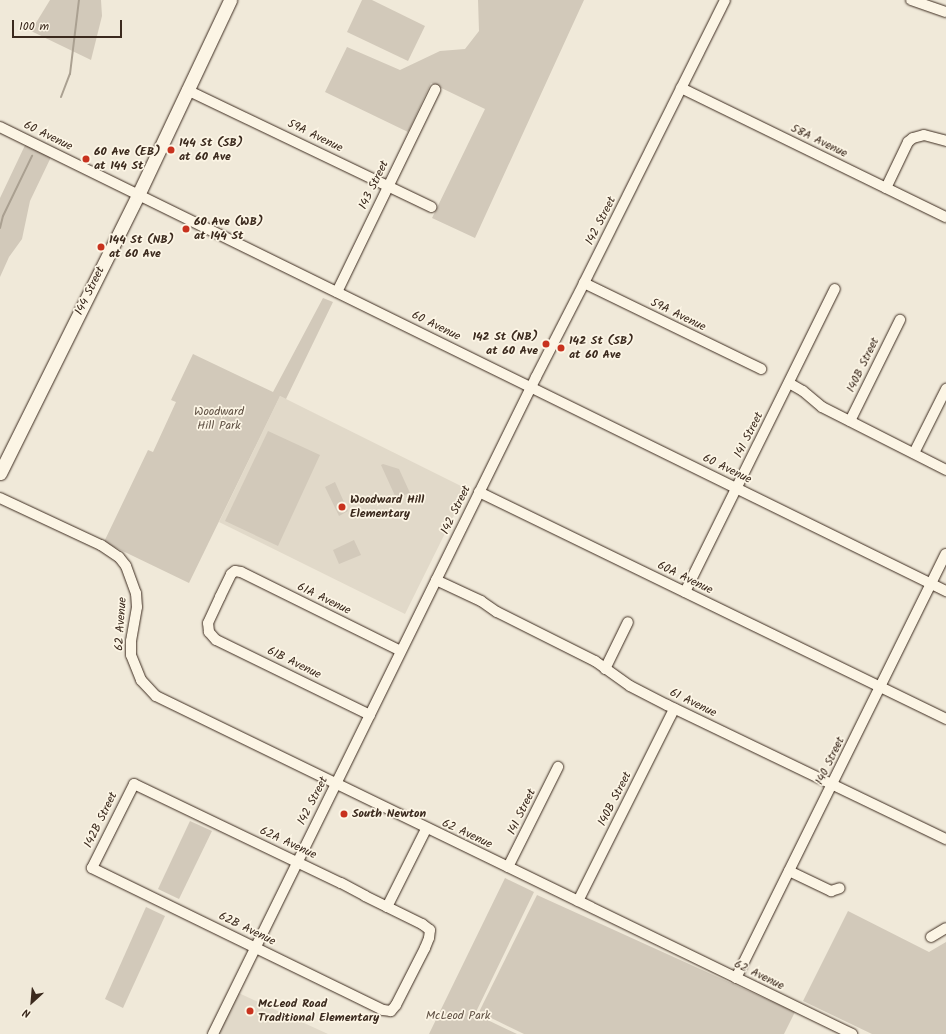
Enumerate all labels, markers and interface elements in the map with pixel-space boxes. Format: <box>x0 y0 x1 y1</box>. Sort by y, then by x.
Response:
scale bar <box>14 12 124 38</box>
text: 100 m <box>19 17 49 36</box>
street label: 59A Avenue <box>285 116 345 156</box>
street label: 60 Avenue <box>21 118 75 154</box>
street label: 58A Avenue <box>788 121 850 161</box>
place label: 144 St (SB) at 60 Ave <box>179 136 243 164</box>
place label: 60 Ave (EB) at 144 St <box>94 145 161 173</box>
marker: 144 St (SB) at 60 Ave <box>166 145 176 155</box>
marker: 60 Ave (EB) at 144 St <box>81 154 91 164</box>
street label: 143 Street <box>356 158 392 212</box>
street label: 142 Street <box>583 194 619 248</box>
place label: 60 Ave (WB) at 144 St <box>194 215 263 243</box>
marker: 60 Ave (WB) at 144 St <box>181 224 191 234</box>
place label: 144 St (NB) at 60 Ave <box>109 233 174 261</box>
marker: 144 St (NB) at 60 Ave <box>96 242 106 252</box>
street label: 144 Street <box>72 264 108 318</box>
street label: 59A Avenue <box>648 295 708 335</box>
street label: 60 Avenue <box>409 308 463 344</box>
place label: 142 St (NB) at 60 Ave <box>472 330 538 358</box>
place label: 142 St (SB) at 60 Ave <box>569 334 634 362</box>
street label: 140B Street <box>844 335 882 395</box>
marker: 142 St (NB) at 60 Ave <box>541 339 551 349</box>
marker: 142 St (SB) at 60 Ave <box>556 343 566 353</box>
park label: Woodward Hill Park <box>194 405 244 433</box>
street label: 141 Street <box>731 410 767 460</box>
street label: 60 Avenue <box>700 451 754 487</box>
street label: 142 Street <box>438 483 474 537</box>
place label: Woodward Hill Elementary <box>350 493 424 521</box>
marker: Woodward Hill Elementary <box>337 502 347 512</box>
street label: 60A Avenue <box>655 558 715 598</box>
street label: 61A Avenue <box>295 580 353 618</box>
street label: 62 Avenue <box>112 597 130 651</box>
street label: 61B Avenue <box>265 644 323 682</box>
street label: 61 Avenue <box>667 685 719 721</box>
street label: 140 Street <box>812 735 848 787</box>
street label: 140B Street <box>595 769 635 829</box>
street label: 142 Street <box>295 774 331 828</box>
street label: 141 Street <box>505 787 539 837</box>
street label: 142B Street <box>81 790 121 850</box>
place label: South Newton <box>352 807 426 821</box>
marker: South Newton <box>339 809 349 819</box>
street label: 62 Avenue <box>440 816 494 852</box>
street label: 62A Avenue <box>257 824 319 862</box>
street label: 62B Avenue <box>216 909 278 949</box>
street label: 62 Avenue <box>732 957 786 993</box>
north arrow <box>12 982 52 1022</box>
place label: McLeod Road Traditional Elementary <box>258 997 379 1025</box>
text: N <box>20 1003 34 1022</box>
marker: McLeod Road Traditional Elementary <box>245 1006 255 1016</box>
park label: McLeod Park <box>426 1009 490 1023</box>

